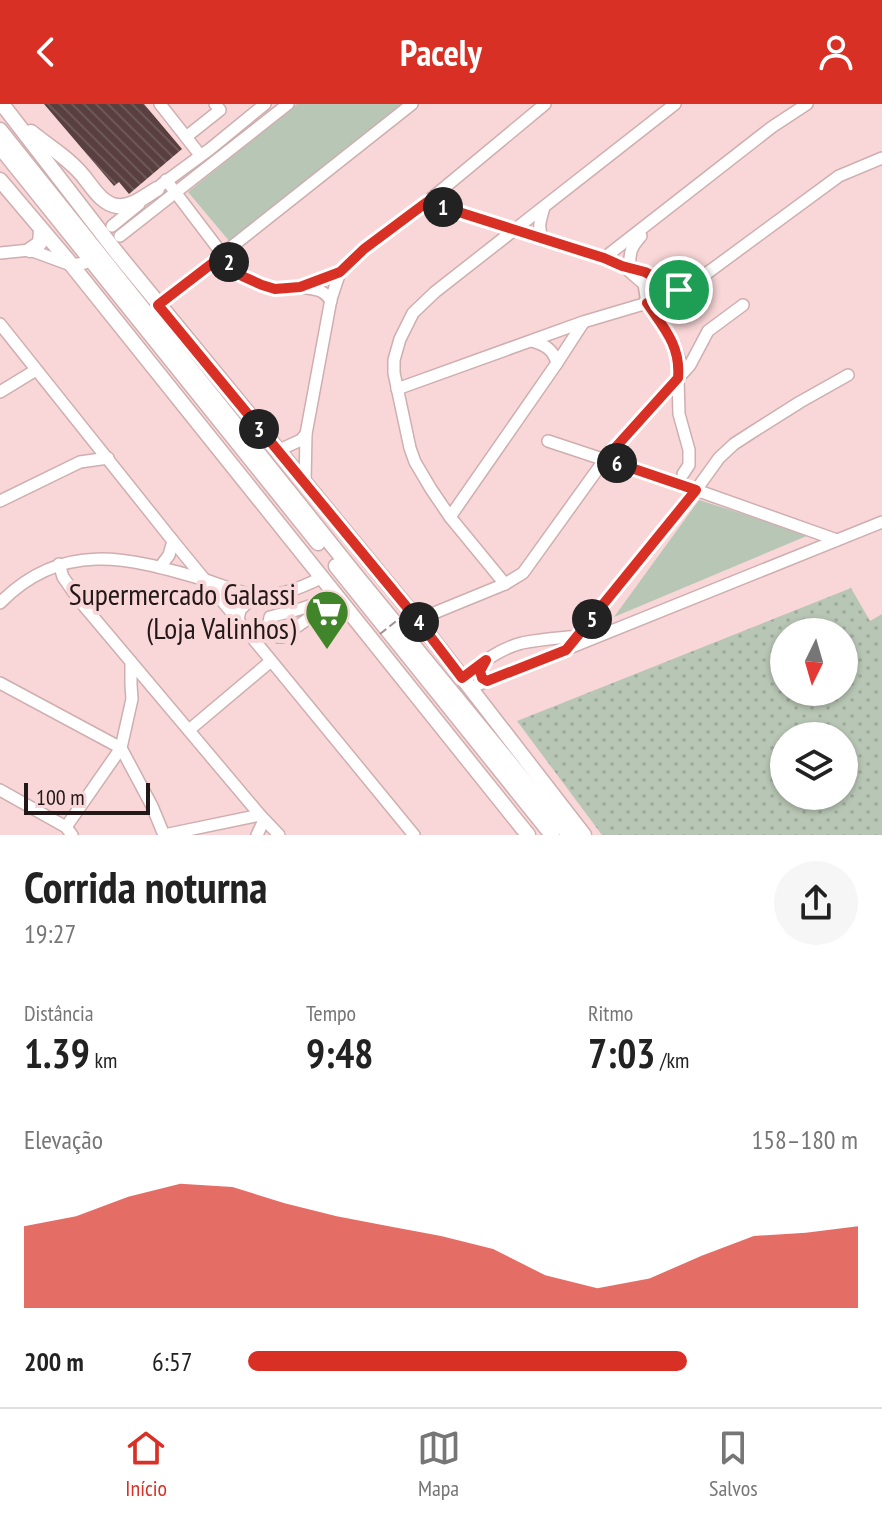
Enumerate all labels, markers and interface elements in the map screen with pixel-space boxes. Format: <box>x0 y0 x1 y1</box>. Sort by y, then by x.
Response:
text: Pacely <box>400 29 482 76</box>
icon: back <box>24 30 68 74</box>
icon: person <box>814 30 858 74</box>
pin: 1 <box>423 187 463 227</box>
text: 1 <box>438 193 448 221</box>
pin: 2 <box>209 242 249 282</box>
text: 2 <box>224 248 234 276</box>
pin <box>645 256 713 324</box>
icon: arrive <box>657 268 701 312</box>
pin: 3 <box>239 409 279 449</box>
text: 3 <box>254 415 264 443</box>
pin: 6 <box>597 443 637 483</box>
text: 6 <box>612 449 622 477</box>
place label: Supermercado Galassi (Loja Valinhos) <box>69 574 296 647</box>
supermarket icon: Supermercado Galassi (Loja Valinhos) <box>303 588 351 651</box>
pin: 5 <box>572 599 612 639</box>
pin: 4 <box>399 602 439 642</box>
text: 5 <box>587 605 597 633</box>
text: 4 <box>414 608 424 636</box>
north arrow <box>770 618 858 706</box>
map controls <box>770 618 858 810</box>
button: layers <box>770 722 858 810</box>
scale bar <box>24 779 150 815</box>
text: 100 m <box>36 783 85 811</box>
text: Corrida noturna <box>24 858 267 915</box>
button: share <box>774 861 858 945</box>
text: 19:27 <box>24 917 76 950</box>
text: Distância <box>24 999 94 1027</box>
text: Tempo <box>306 999 356 1027</box>
text: Ritmo <box>588 999 633 1027</box>
text: 1.39 <box>24 1027 90 1079</box>
text: 9:48 <box>306 1027 373 1079</box>
text: 7:03 <box>588 1027 655 1079</box>
text: km <box>90 1046 117 1074</box>
text: /km <box>655 1046 689 1074</box>
text: Elevação <box>24 1123 103 1156</box>
text: 158–180 m <box>752 1123 858 1156</box>
text: 200 m <box>24 1345 84 1378</box>
text: 6:57 <box>152 1345 192 1378</box>
tab: Início <box>124 1426 168 1502</box>
tab: Mapa <box>417 1426 461 1502</box>
tab: Salvos <box>709 1426 758 1502</box>

